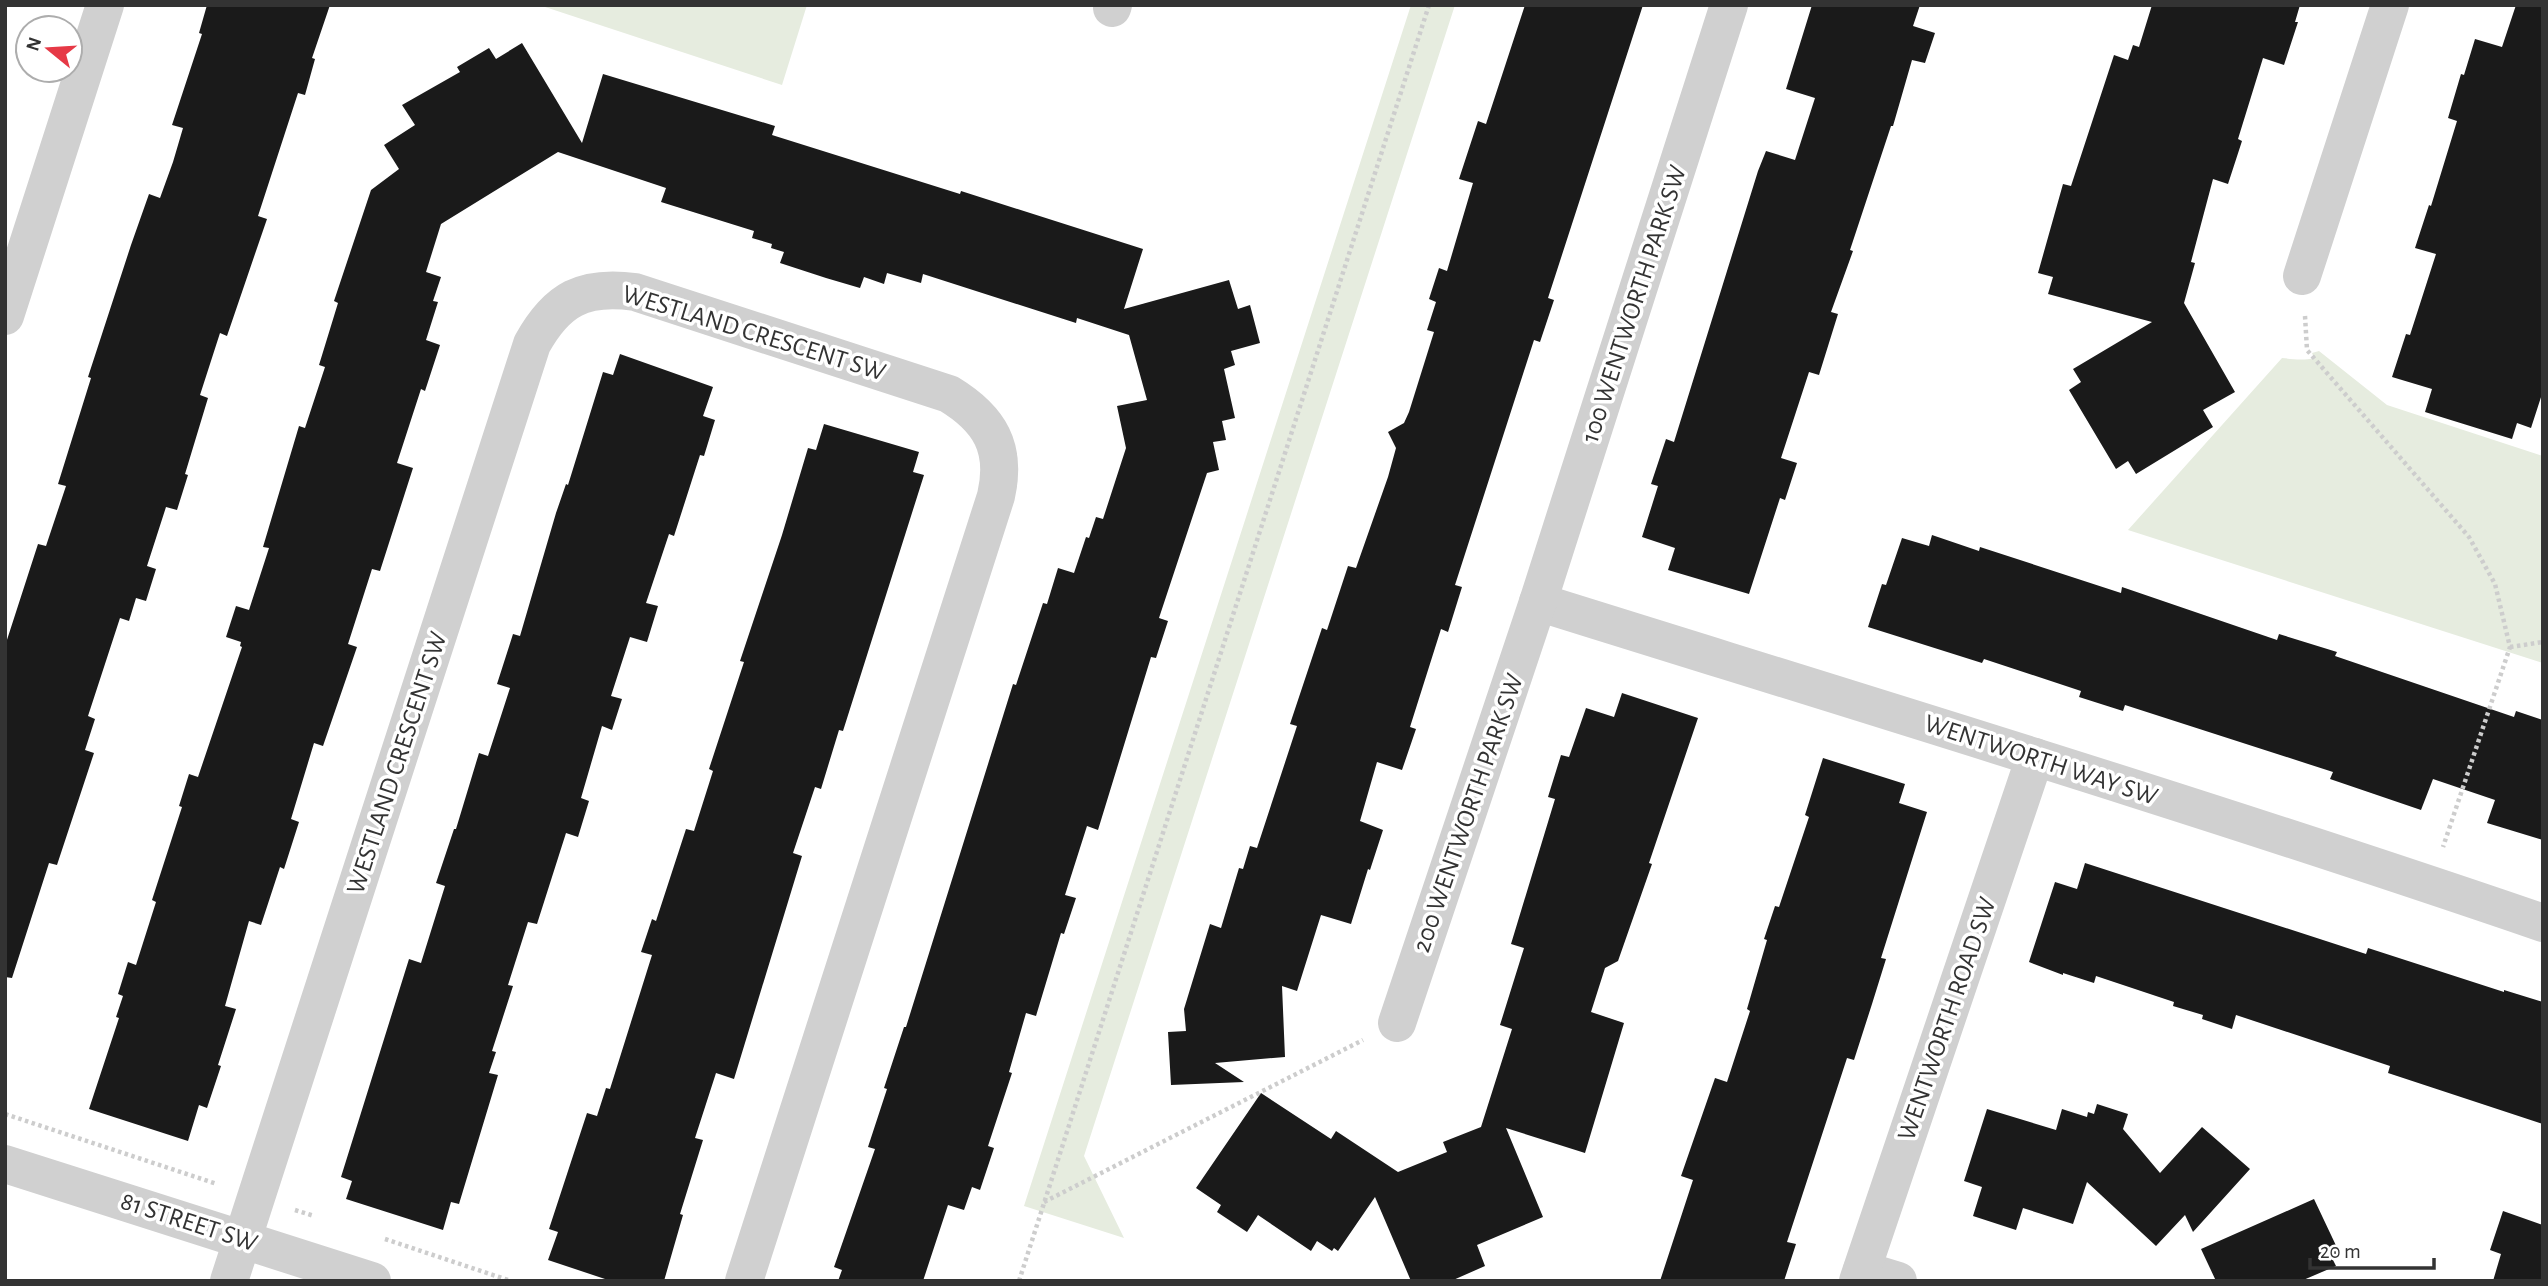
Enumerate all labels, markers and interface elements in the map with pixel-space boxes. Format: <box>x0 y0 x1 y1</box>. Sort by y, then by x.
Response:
north arrow <box>14 14 84 84</box>
text: N <box>23 35 45 53</box>
street label: 100 WENTWORTH PARK SW <box>1577 161 1691 446</box>
street label: WESTLAND CRESCENT SW <box>619 281 889 386</box>
street label: WESTLAND CRESCENT SW <box>342 628 452 897</box>
street label: 200 WENTWORTH PARK SW <box>1408 670 1528 956</box>
street label: WENTWORTH WAY SW <box>1921 710 2162 810</box>
street label: WENTWORTH ROAD SW <box>1893 893 2001 1144</box>
street label: 81 STREET SW <box>117 1188 261 1257</box>
scale bar <box>2310 1226 2434 1270</box>
text: 20 m <box>2320 1241 2361 1262</box>

